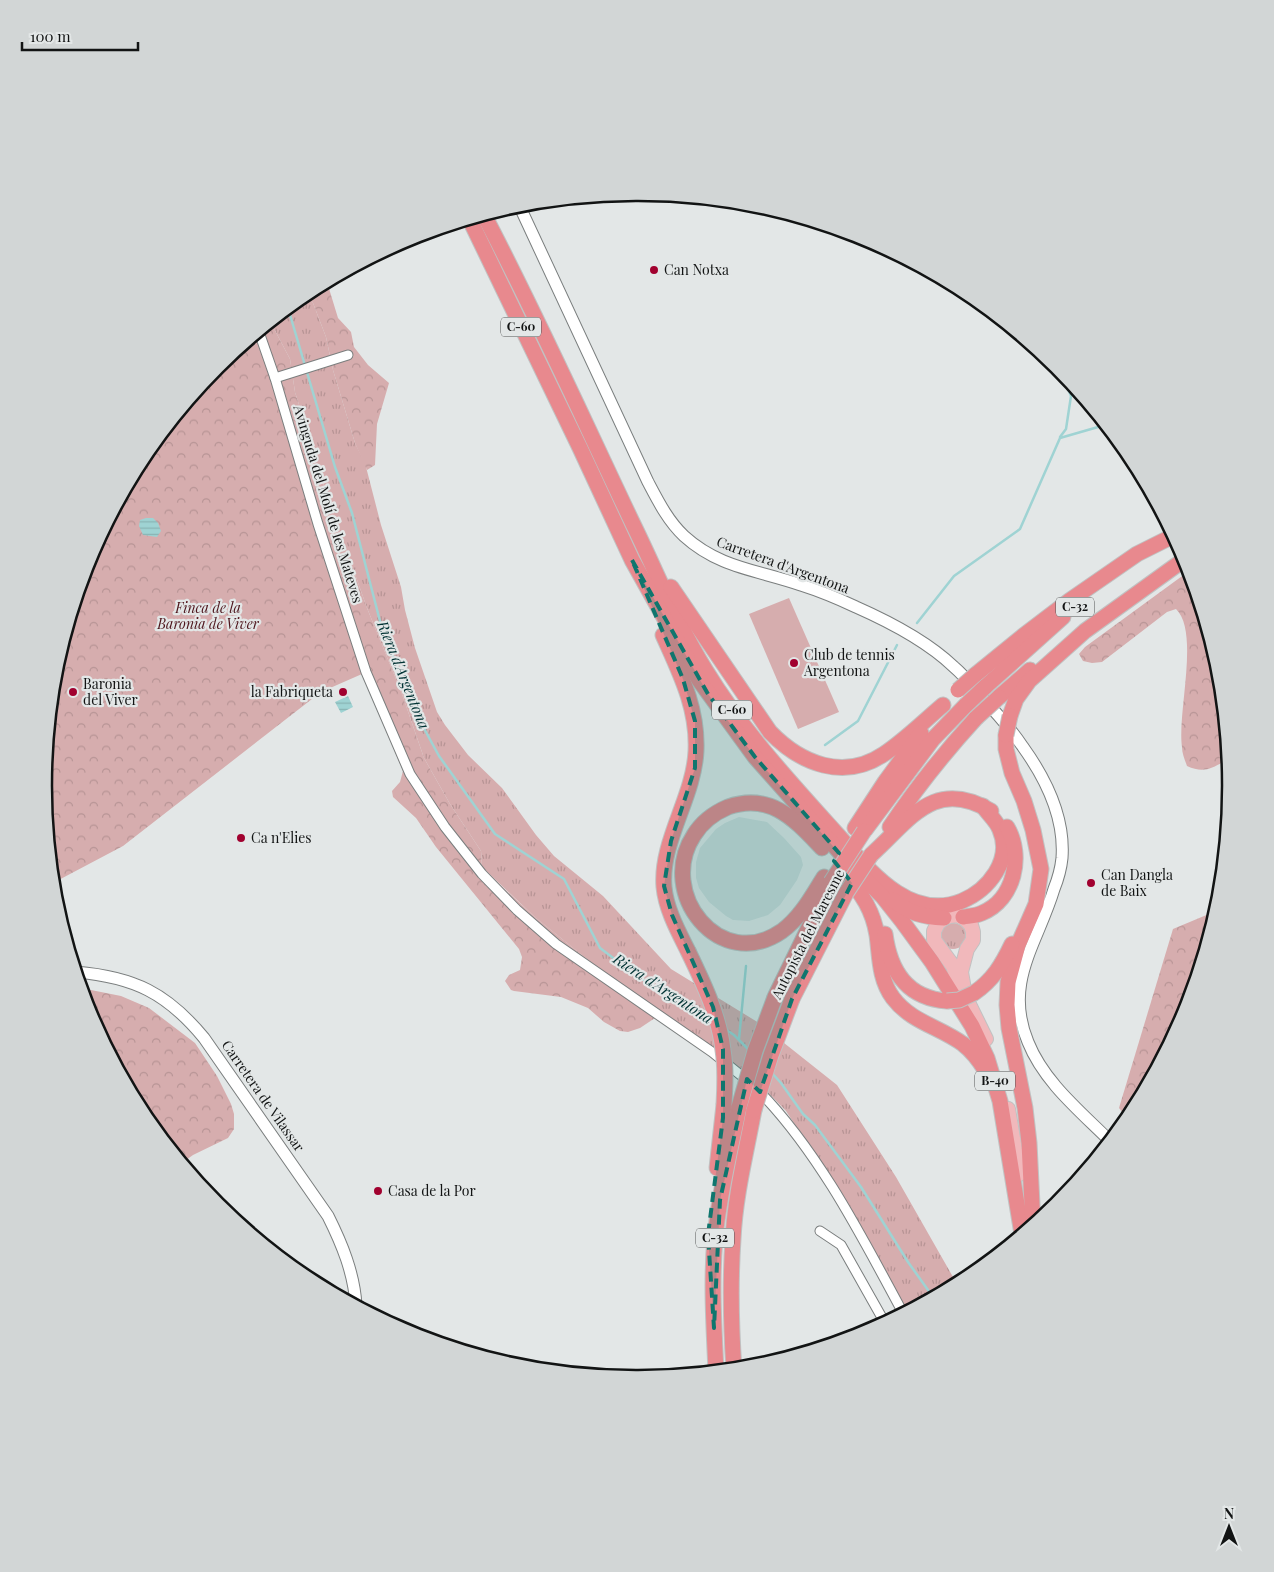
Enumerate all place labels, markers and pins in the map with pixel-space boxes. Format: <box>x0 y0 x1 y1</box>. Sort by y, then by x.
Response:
place label: Can Notxa <box>664 260 729 279</box>
marker: Can Notxa <box>648 264 660 276</box>
place label: Club de tennis Argentona <box>803 645 895 680</box>
marker: Club de tennis Argentona <box>788 657 800 669</box>
place label: Baronia del Viver <box>83 674 139 709</box>
place label: la Fabriqueta <box>251 682 333 701</box>
marker: Baronia del Viver <box>67 686 79 698</box>
marker: la Fabriqueta <box>337 686 349 698</box>
place label: Ca n'Elies <box>251 828 312 847</box>
marker: Ca n'Elies <box>235 832 247 844</box>
place label: Can Dangla de Baix <box>1101 865 1173 900</box>
marker: Can Dangla de Baix <box>1085 877 1097 889</box>
place label: Casa de la Por <box>388 1181 476 1200</box>
marker: Casa de la Por <box>372 1185 384 1197</box>

